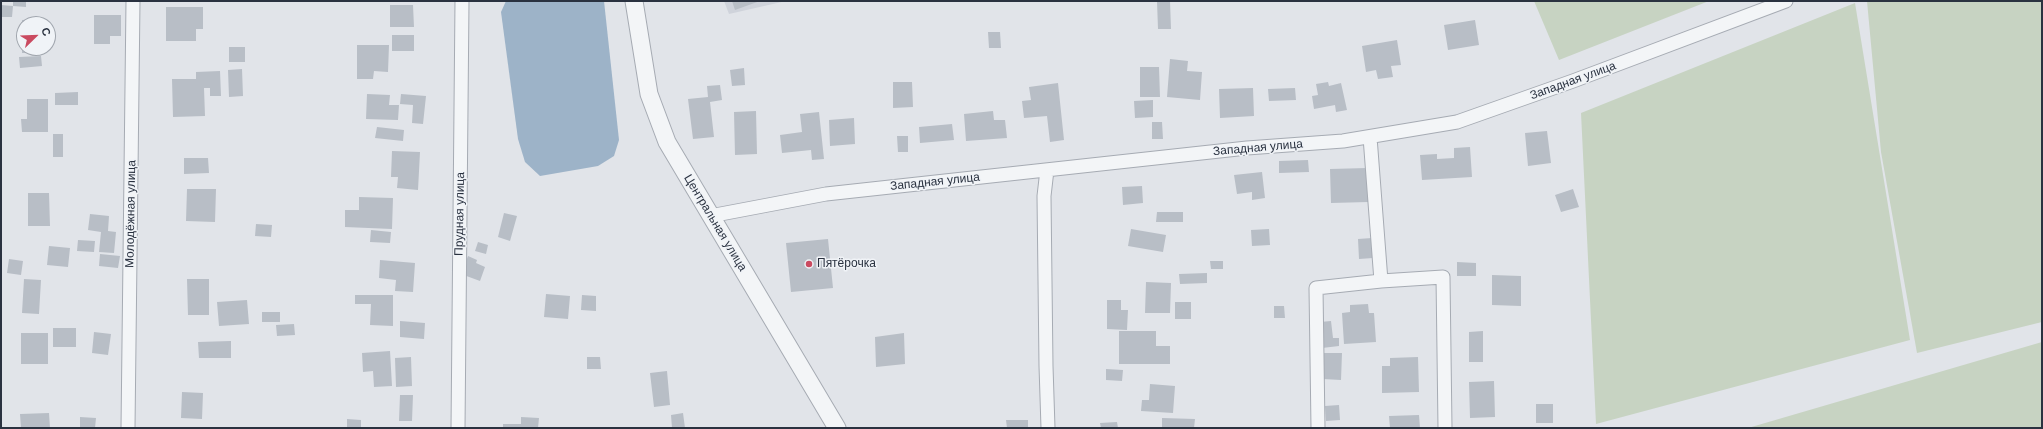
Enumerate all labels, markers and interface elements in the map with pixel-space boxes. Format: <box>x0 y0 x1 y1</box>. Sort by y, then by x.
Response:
north arrow <box>16 16 56 56</box>
text: С <box>39 26 53 38</box>
street label: Западная улица <box>1528 59 1618 103</box>
street label: Западная улица <box>1212 137 1304 159</box>
street label: Молодёжная улица <box>123 160 139 268</box>
street label: Западная улица <box>889 170 981 194</box>
street label: Прудная улица <box>452 172 468 256</box>
street label: Центральная улица <box>680 172 750 274</box>
place label: Пятёрочка <box>817 257 876 271</box>
marker: Пятёрочка <box>804 259 814 269</box>

